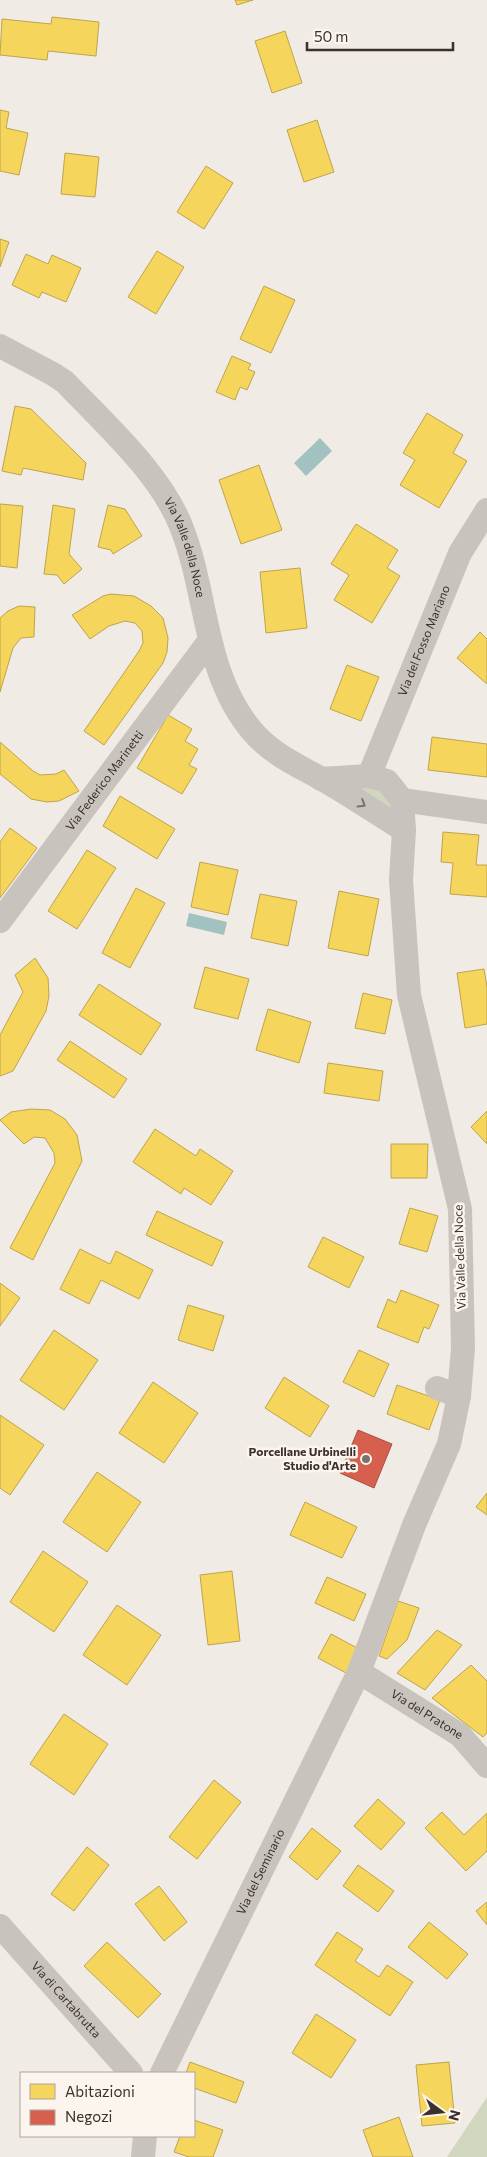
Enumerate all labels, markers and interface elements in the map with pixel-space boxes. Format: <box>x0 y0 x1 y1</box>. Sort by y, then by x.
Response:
scale bar <box>307 20 453 52</box>
text: 50 m <box>314 27 348 45</box>
street label: Via Valle della Noce <box>162 494 209 599</box>
street label: Via del Fosso Mariano <box>394 583 452 698</box>
street label: Via Federico Marinetti <box>62 728 146 833</box>
one-way arrow <box>356 798 365 808</box>
street label: Via Valle della Noce <box>450 1204 468 1310</box>
place label: Porcellane Urbinelli Studio d'Arte <box>249 1444 356 1472</box>
marker: Porcellane Urbinelli Studio d'Arte <box>360 1453 372 1465</box>
street label: Via del Pratone <box>389 1686 466 1741</box>
street label: Via del Seminario <box>233 1826 287 1917</box>
street label: Via di Cartabrutta <box>29 1958 104 2040</box>
legend <box>20 2072 195 2137</box>
text: Abitazioni <box>65 2082 135 2100</box>
north arrow <box>417 2087 467 2137</box>
text: Negozi <box>65 2107 112 2125</box>
text: N <box>445 2108 465 2123</box>

